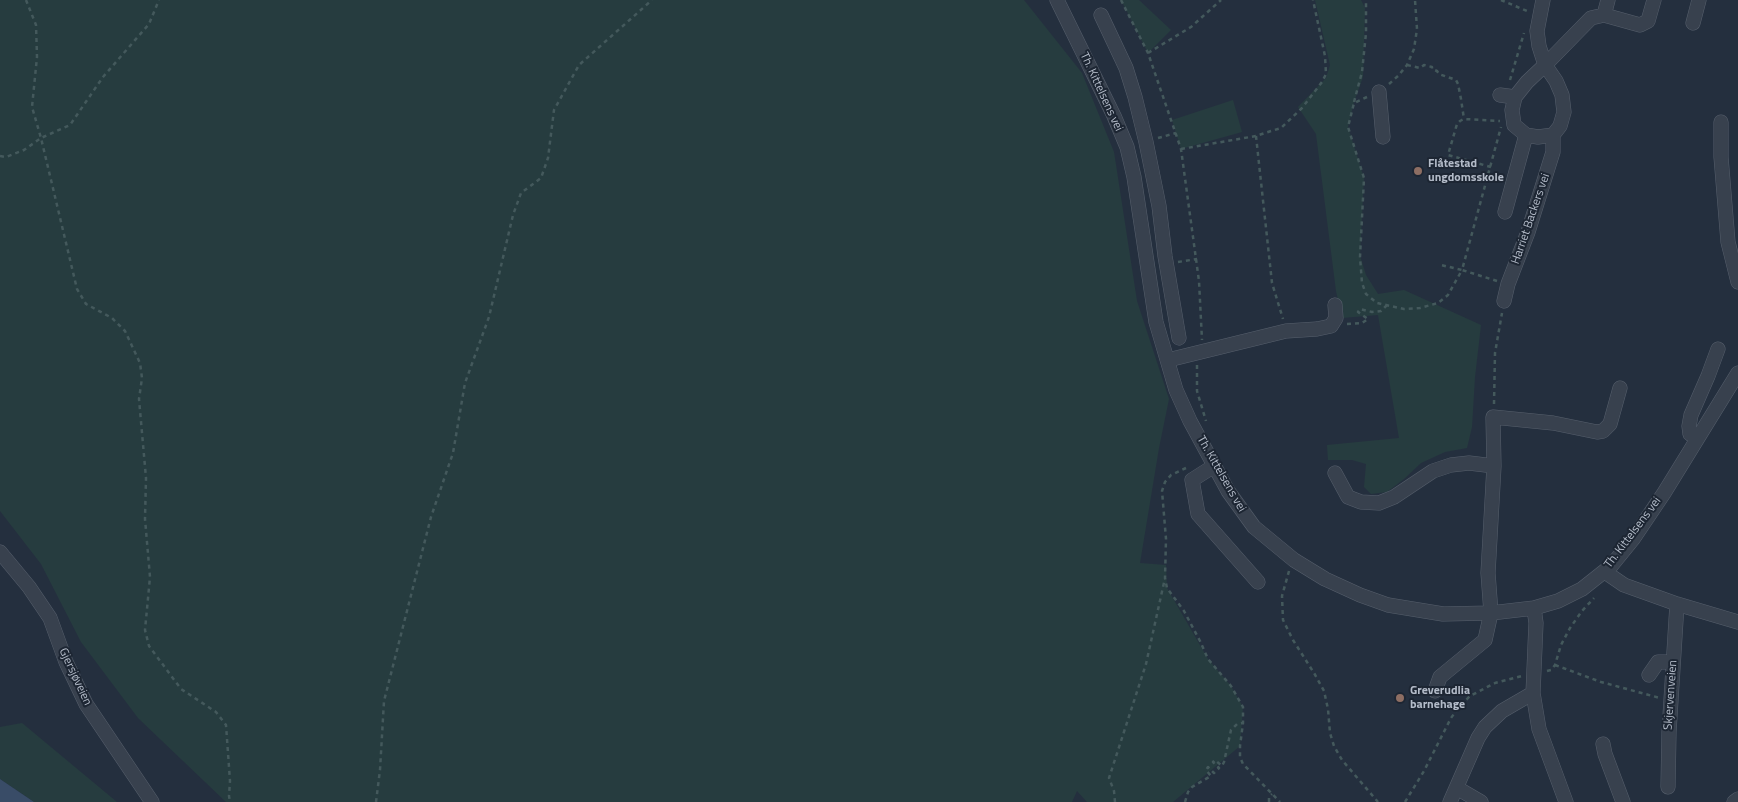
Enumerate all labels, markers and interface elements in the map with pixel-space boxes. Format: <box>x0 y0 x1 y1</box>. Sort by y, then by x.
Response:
street label: Th. Kittelsens vei <box>1076 50 1126 134</box>
place label: Flåtestad ungdomsskole <box>1428 157 1504 185</box>
marker: Flåtestad ungdomsskole <box>1412 165 1424 177</box>
street label: Harriet Backers vei <box>1509 172 1553 266</box>
street label: Th. Kittelsens vei <box>1193 433 1249 515</box>
street label: Th. Kittelsens vei <box>1602 495 1664 571</box>
street label: Gjersjøveien <box>55 646 95 708</box>
street label: Skjervenveien <box>1661 660 1681 730</box>
place label: Greverudlia barnehage <box>1410 684 1470 712</box>
marker: Greverudlia barnehage <box>1394 692 1406 704</box>

